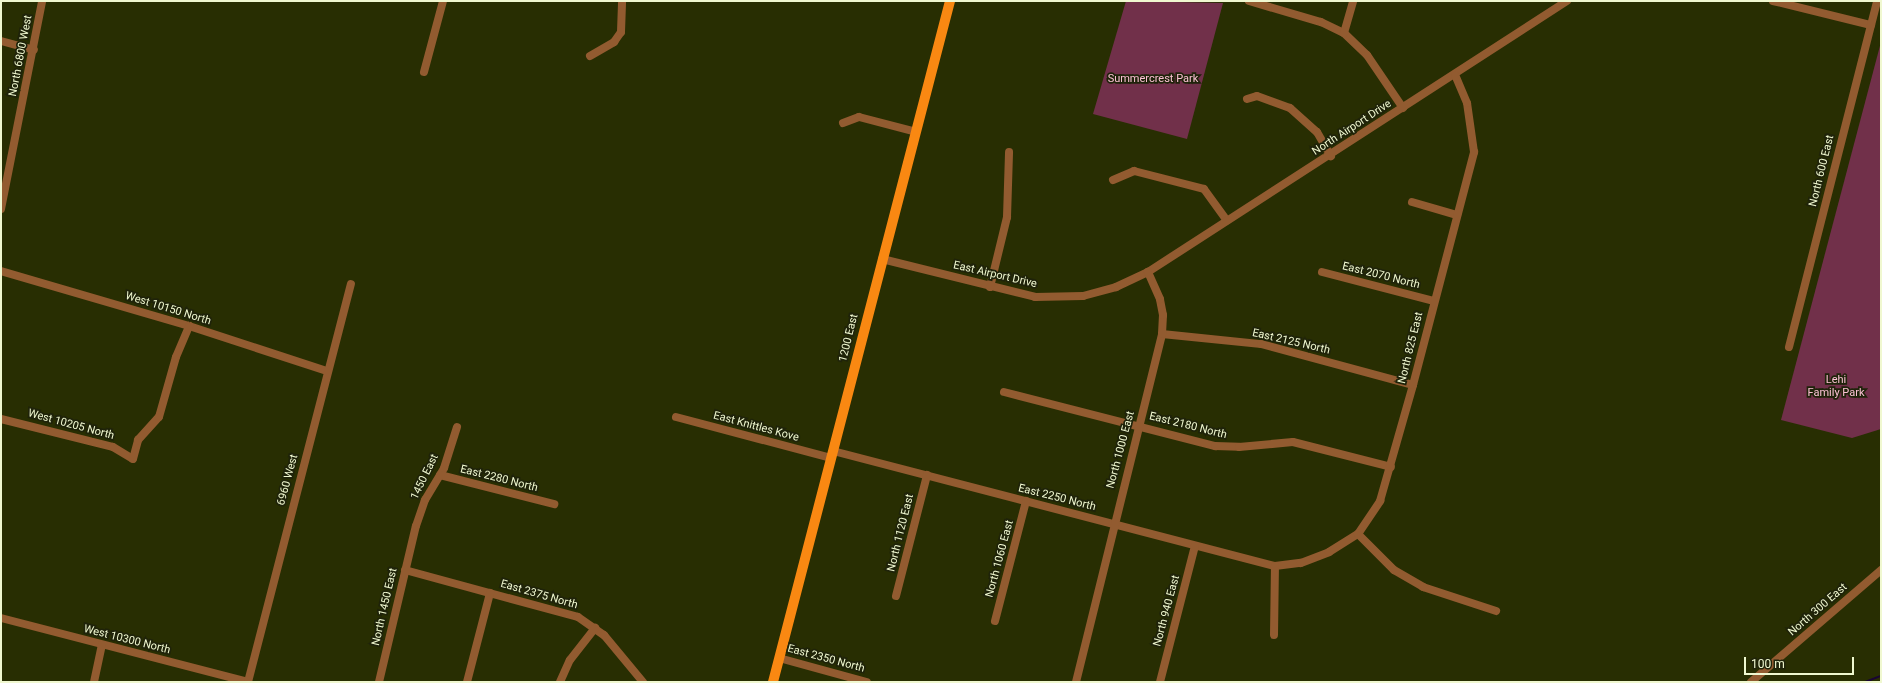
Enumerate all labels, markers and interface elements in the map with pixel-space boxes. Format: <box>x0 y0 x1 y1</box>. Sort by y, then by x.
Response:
street label: North 6800 West <box>7 14 35 98</box>
park label: Summercrest Park <box>1108 72 1198 86</box>
street label: North Airport Drive <box>1310 98 1394 158</box>
street label: North 600 East <box>1807 134 1837 208</box>
street label: East Airport Drive <box>952 259 1038 291</box>
street label: East 2070 North <box>1341 260 1421 292</box>
street label: West 10150 North <box>124 290 212 328</box>
street label: North 825 East <box>1396 311 1426 385</box>
street label: 1200 East <box>837 313 861 363</box>
street label: East 2125 North <box>1251 327 1331 357</box>
park label: Lehi Family Park <box>1808 374 1864 400</box>
street label: West 10205 North <box>26 407 116 443</box>
street label: East Knittles Kove <box>712 409 800 445</box>
street label: North 1000 East <box>1104 410 1138 490</box>
street label: East 2180 North <box>1148 410 1228 442</box>
street label: 1450 East <box>408 452 442 502</box>
street label: 6960 West <box>275 453 301 507</box>
street label: East 2280 North <box>459 463 539 495</box>
street label: East 2250 North <box>1017 482 1097 514</box>
street label: North 1120 East <box>885 493 917 573</box>
street label: North 1060 East <box>983 519 1017 599</box>
street label: North 1450 East <box>370 567 400 647</box>
street label: North 940 East <box>1151 574 1183 648</box>
street label: East 2375 North <box>499 578 579 612</box>
street label: North 300 East <box>1786 581 1850 639</box>
street label: West 10300 North <box>82 623 172 657</box>
street label: East 2350 North <box>786 642 866 676</box>
scale bar <box>1746 649 1856 675</box>
text: 100 m <box>1751 657 1785 671</box>

